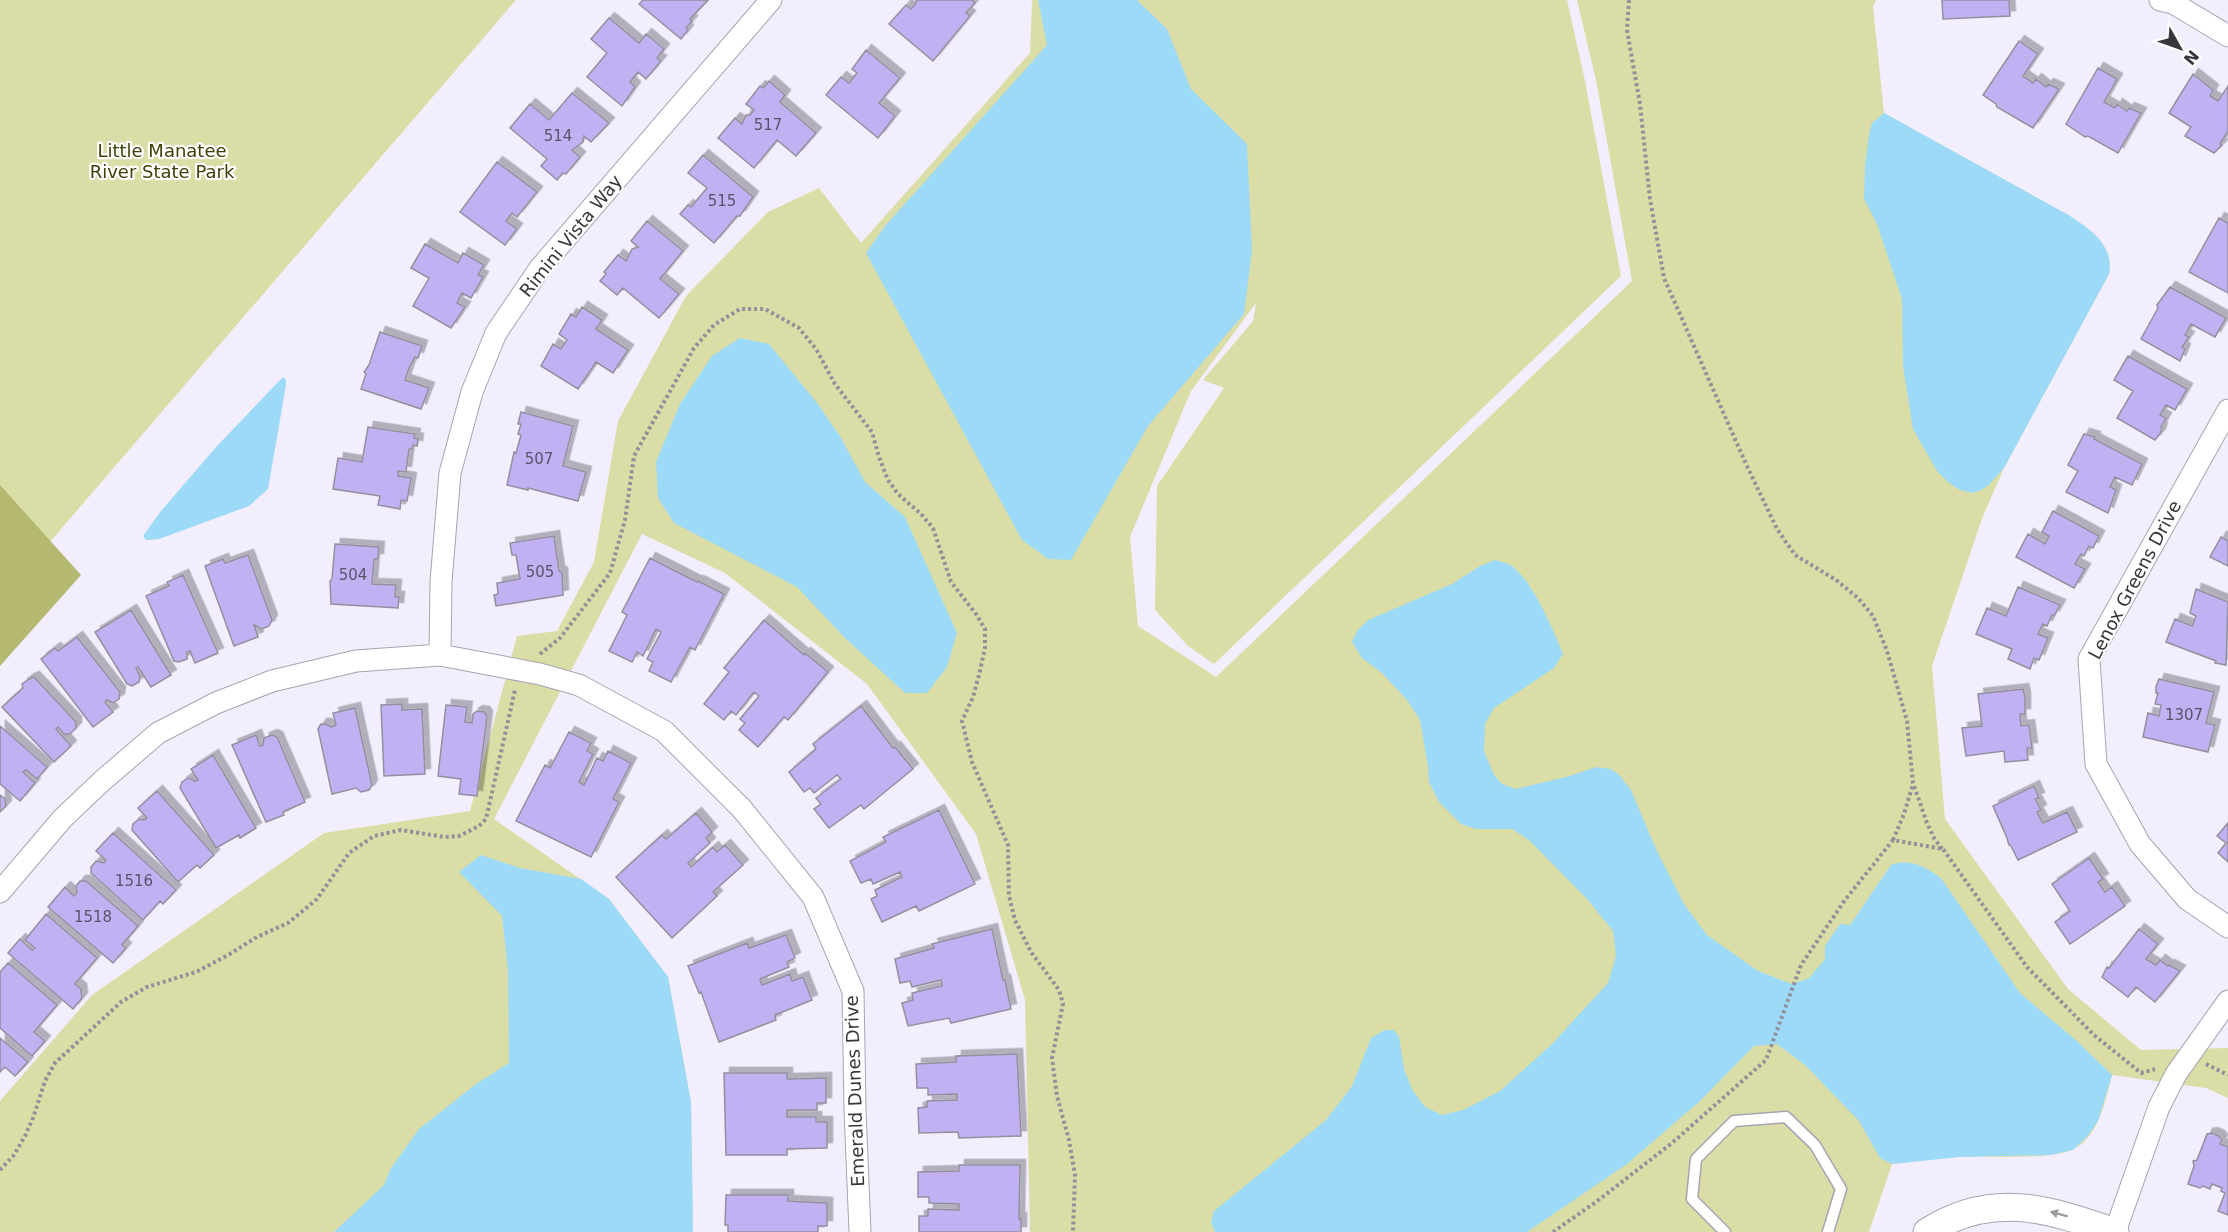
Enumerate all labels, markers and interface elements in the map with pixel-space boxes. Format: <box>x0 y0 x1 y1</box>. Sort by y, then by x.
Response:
north arrow <box>2150 18 2210 78</box>
text: N <box>2180 46 2203 69</box>
house number: 517 <box>754 116 782 134</box>
house number: 514 <box>544 127 572 145</box>
park label: Little Manatee River State Park <box>90 140 235 182</box>
street label: Rimini Vista Way <box>515 170 626 301</box>
house number: 515 <box>708 192 736 210</box>
house number: 507 <box>525 450 553 468</box>
street label: Lenox Greens Drive <box>2084 497 2185 663</box>
house number: 505 <box>526 563 554 581</box>
house number: 504 <box>339 566 367 584</box>
house number: 1307 <box>2165 706 2203 724</box>
house number: 1516 <box>115 872 153 890</box>
house number: 1518 <box>74 908 112 926</box>
street label: Emerald Dunes Drive <box>841 995 868 1187</box>
one-way arrow <box>2050 1208 2068 1218</box>

